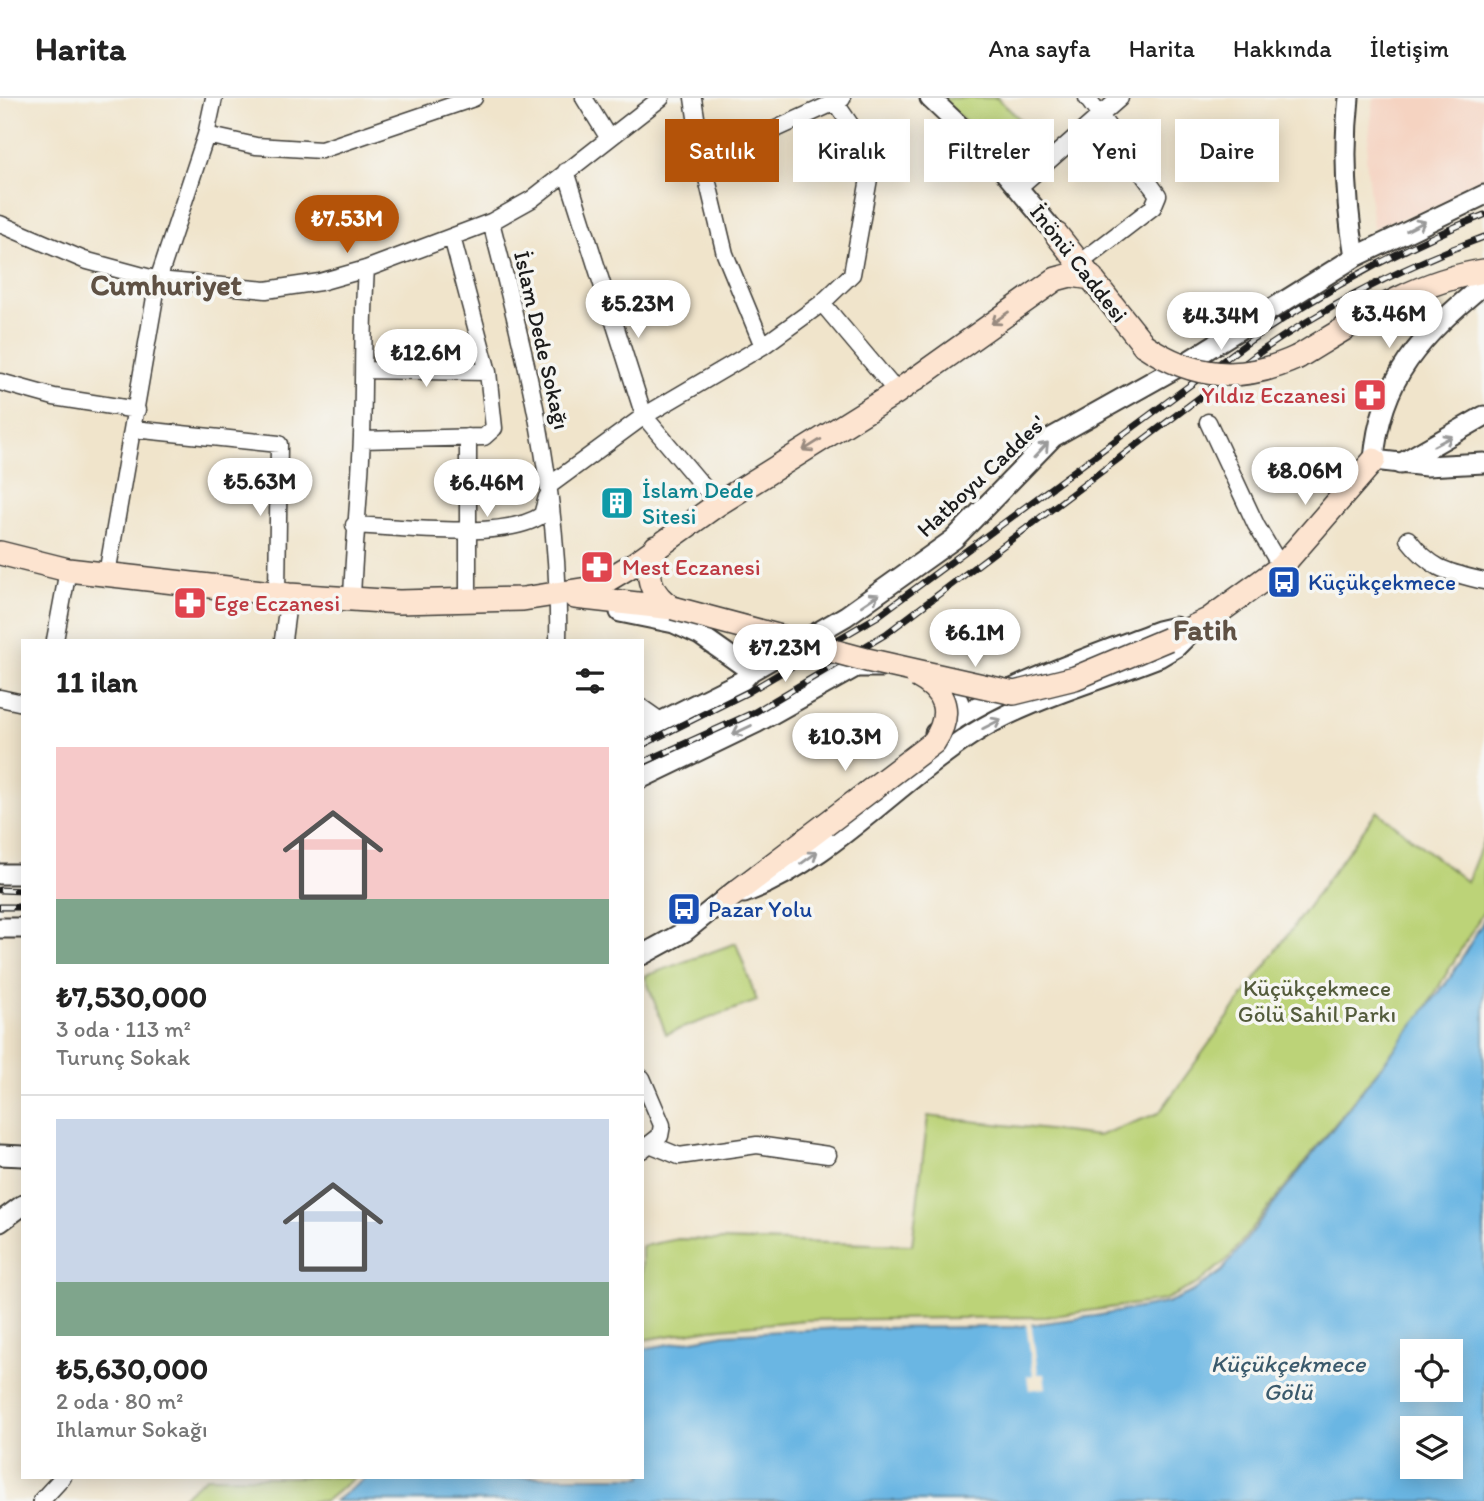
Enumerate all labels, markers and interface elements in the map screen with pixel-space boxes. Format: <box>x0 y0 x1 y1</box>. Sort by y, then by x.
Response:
text: Harita <box>35 29 126 68</box>
text: Ana sayfa <box>988 34 1091 63</box>
text: Harita <box>1129 34 1195 63</box>
text: Hakkında <box>1233 34 1332 63</box>
text: İletişim <box>1370 34 1449 63</box>
chip: Satılık <box>665 119 779 182</box>
chip: Kiralık <box>793 119 910 182</box>
chip: Filtreler <box>924 119 1054 182</box>
chip: Yeni <box>1068 119 1161 182</box>
chip: Daire <box>1175 119 1279 182</box>
pin: ₺7.53M <box>290 195 404 255</box>
street label: İnönü Caddesi <box>1024 198 1134 328</box>
text: ₺7.53M <box>311 204 383 232</box>
one-way arrow <box>1405 219 1426 232</box>
street label: İslam Dede Sokağı <box>508 248 576 432</box>
district label: Cumhuriyet <box>90 266 243 303</box>
pin: ₺5.23M <box>581 280 695 340</box>
text: ₺5.23M <box>602 289 674 317</box>
pin: ₺3.46M <box>1332 290 1446 350</box>
pin: ₺4.34M <box>1164 292 1278 352</box>
text: ₺3.46M <box>1352 299 1426 327</box>
text: ₺4.34M <box>1183 301 1259 329</box>
one-way arrow <box>991 311 1010 325</box>
pin: ₺12.6M <box>369 330 483 389</box>
text: ₺12.6M <box>390 338 462 366</box>
pharmacy icon: Yıldız Eczanesi <box>1351 376 1389 414</box>
place label: Yıldız Eczanesi <box>1201 381 1346 409</box>
street label: Hatboyu Caddes' <box>911 409 1051 543</box>
one-way arrow <box>1432 434 1452 448</box>
one-way arrow <box>802 439 822 453</box>
one-way arrow <box>1032 442 1049 460</box>
pin: ₺8.06M <box>1248 448 1362 507</box>
text: ₺8.06M <box>1267 456 1343 484</box>
pin: ₺5.63M <box>203 458 317 518</box>
pin: ₺6.46M <box>430 460 544 519</box>
text: ₺5.63M <box>224 467 296 495</box>
text: ₺6.46M <box>450 468 524 496</box>
place label: İslam Dede Sitesi <box>642 476 754 530</box>
building icon: İslam Dede Sitesi <box>598 484 636 522</box>
pharmacy icon: Mest Eczanesi <box>578 548 616 586</box>
place label: Mest Eczanesi <box>622 553 761 581</box>
bus stop icon: Küçükçekmece <box>1265 563 1303 601</box>
place label: Küçükçekmece <box>1308 568 1456 596</box>
pharmacy icon: Ege Eczanesi <box>171 584 209 622</box>
place label: Ege Eczanesi <box>214 589 340 617</box>
one-way arrow <box>860 593 879 607</box>
pin: ₺6.1M <box>926 610 1024 669</box>
district label: Fatih <box>1173 611 1238 648</box>
text: ₺6.1M <box>946 618 1004 646</box>
pin: ₺7.23M <box>728 624 842 684</box>
text: ₺7.23M <box>749 633 821 661</box>
icon: filters <box>571 662 609 700</box>
text: 11 ilan <box>56 663 138 700</box>
pin: ₺10.3M <box>788 714 902 773</box>
one-way arrow <box>981 716 1002 730</box>
text: ₺10.3M <box>808 722 882 750</box>
one-way arrow <box>731 724 753 737</box>
icon: home <box>270 792 396 918</box>
one-way arrow <box>799 851 818 866</box>
bus stop icon: Pazar Yolu <box>665 890 703 928</box>
place label: Pazar Yolu <box>708 895 812 923</box>
park label: Küçükçekmece Gölü Sahil Parkı <box>1238 974 1396 1028</box>
text: ₺7,530,000 <box>56 978 207 1015</box>
text: 3 oda · 113 m² <box>56 1015 191 1043</box>
text: Turunç Sokak <box>56 1043 190 1071</box>
icon: home <box>270 1164 396 1290</box>
map controls <box>1400 1339 1463 1479</box>
button: locate <box>1400 1339 1463 1402</box>
water label: Küçükçekmece Gölü <box>1211 1349 1367 1406</box>
text: ₺5,630,000 <box>56 1350 208 1387</box>
text: 2 oda · 80 m² <box>56 1387 183 1415</box>
text: Ihlamur Sokağı <box>56 1415 208 1443</box>
button: layers <box>1400 1416 1463 1479</box>

